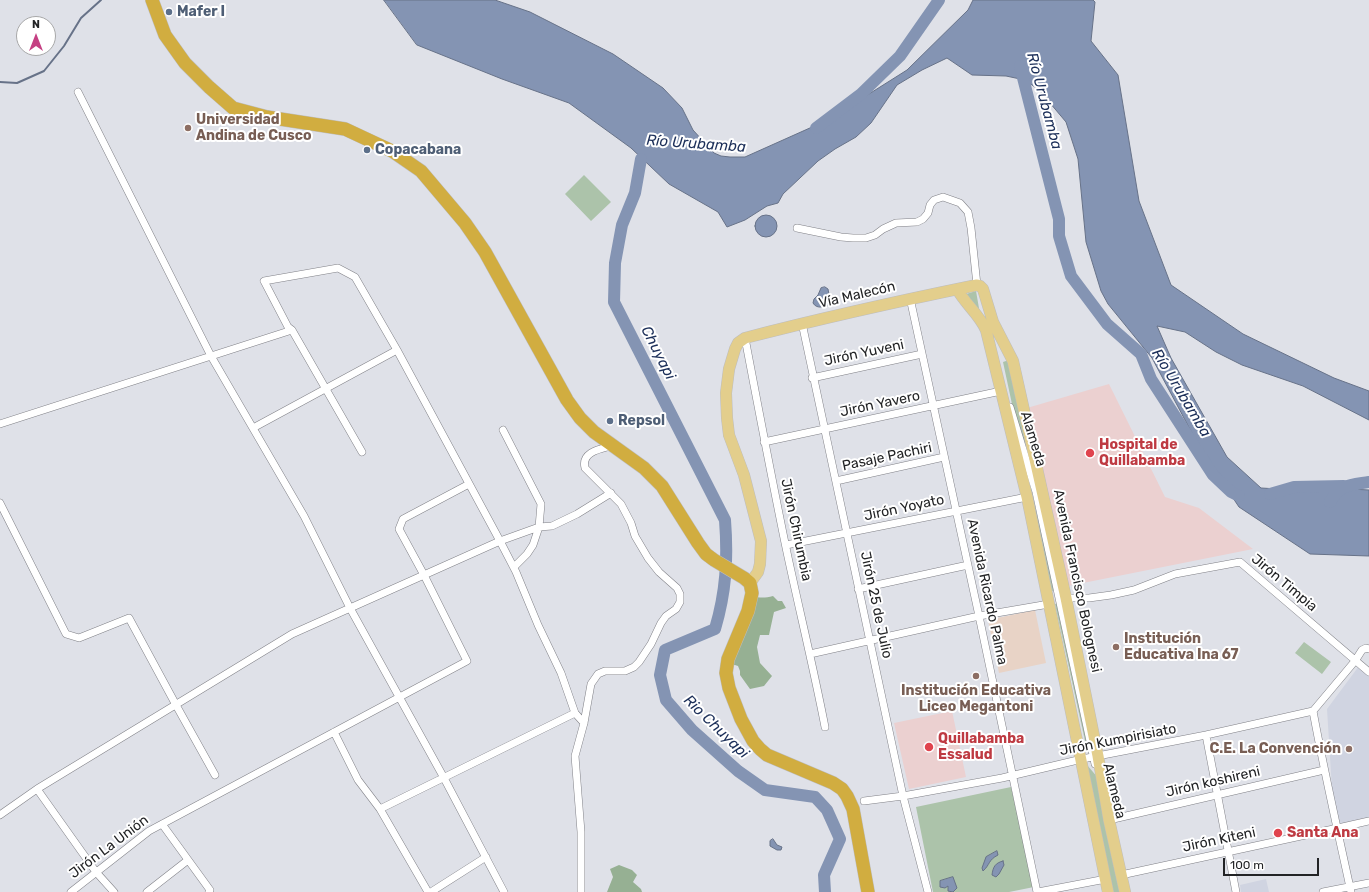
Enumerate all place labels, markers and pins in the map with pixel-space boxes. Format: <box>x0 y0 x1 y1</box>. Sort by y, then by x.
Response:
place label: Mafer I <box>177 4 225 20</box>
marker: Mafer I <box>164 7 174 17</box>
place label: Universidad Andina de Cusco <box>196 112 312 144</box>
marker: Universidad Andina de Cusco <box>183 123 193 133</box>
place label: Copacabana <box>375 142 461 158</box>
marker: Copacabana <box>362 145 372 155</box>
place label: Repsol <box>618 413 665 429</box>
marker: Repsol <box>605 416 615 426</box>
place label: Hospital de Quillabamba <box>1099 437 1185 470</box>
marker: Hospital de Quillabamba <box>1084 447 1096 459</box>
place label: Institución Educativa Ina 67 <box>1124 631 1238 664</box>
marker: Institución Educativa Ina 67 <box>1111 642 1121 652</box>
marker: Institución Educativa Liceo Megantoni <box>971 671 981 681</box>
place label: Institución Educativa Liceo Megantoni <box>901 683 1051 716</box>
place label: Quillabamba Essalud <box>938 731 1024 764</box>
marker: Quillabamba Essalud <box>923 741 935 753</box>
place label: C.E. La Convención <box>1209 741 1341 757</box>
marker: C.E. La Convención <box>1344 744 1354 754</box>
place label: Santa Ana <box>1287 825 1359 841</box>
marker: Santa Ana <box>1272 827 1284 839</box>

